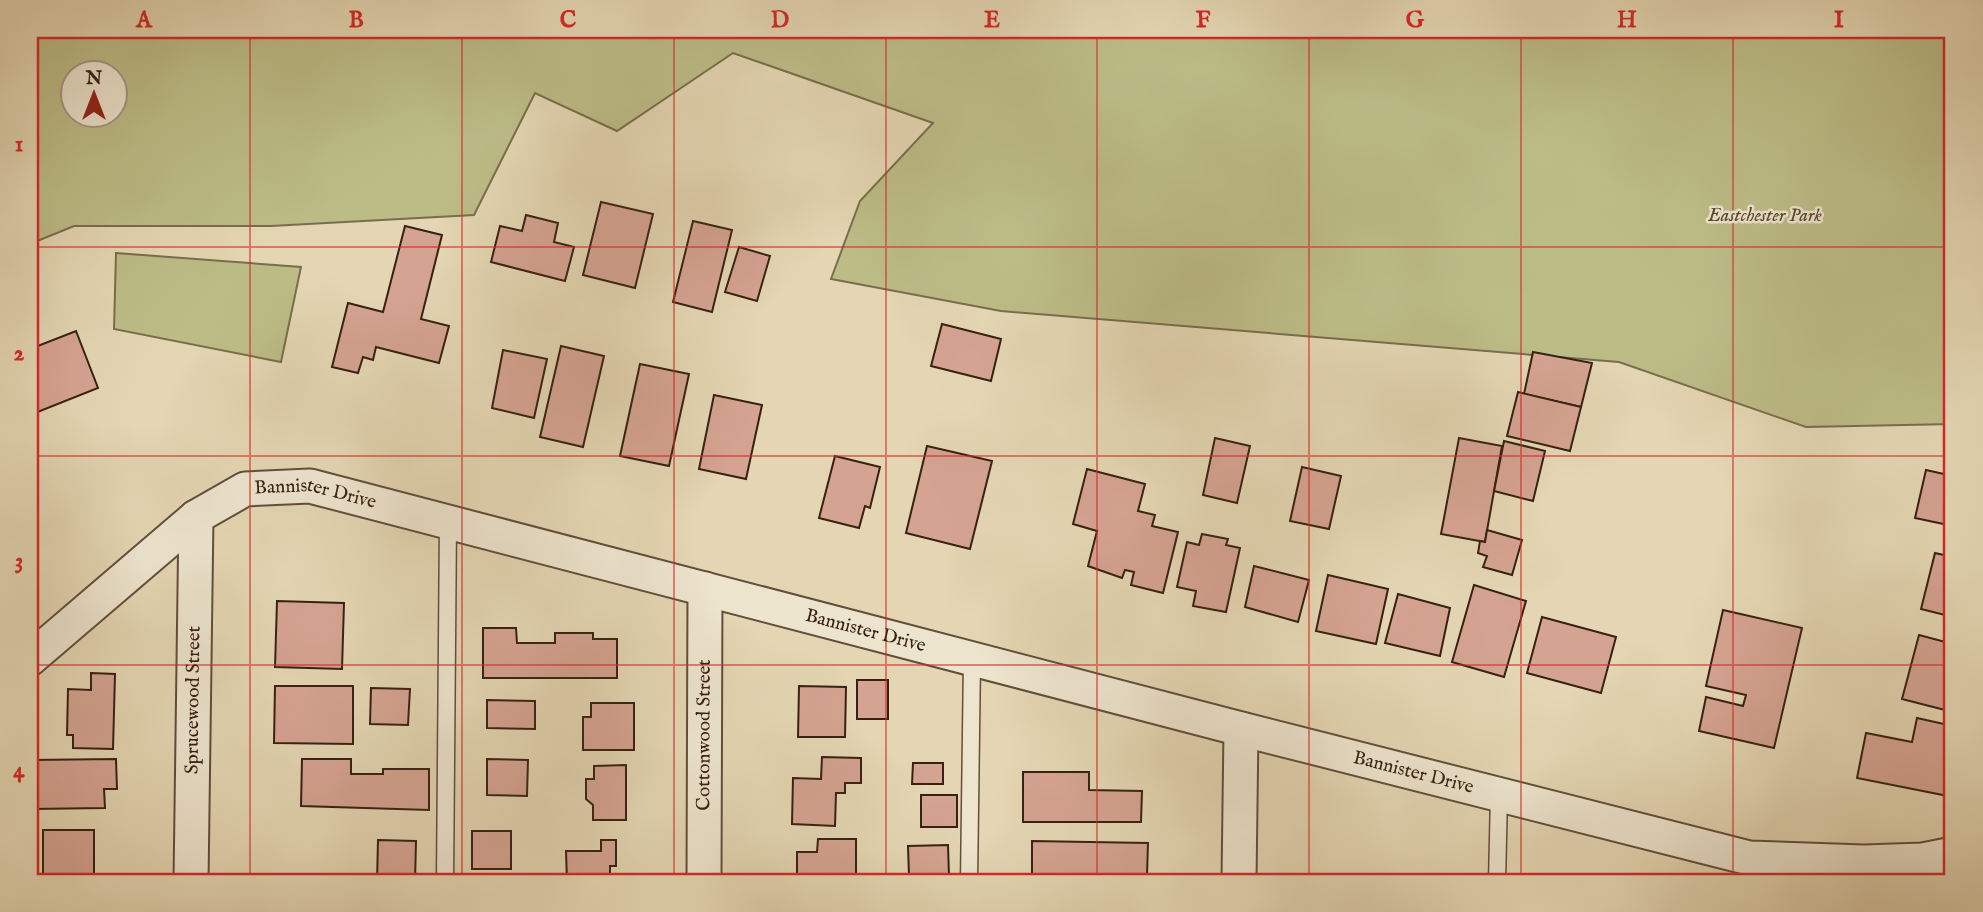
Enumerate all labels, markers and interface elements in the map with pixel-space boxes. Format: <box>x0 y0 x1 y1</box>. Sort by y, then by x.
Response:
text: A <box>135 6 153 35</box>
text: B <box>348 6 364 35</box>
text: C <box>560 6 577 35</box>
text: D <box>771 6 789 35</box>
text: E <box>984 6 1000 35</box>
text: F <box>1196 6 1211 35</box>
text: G <box>1406 6 1425 35</box>
text: H <box>1617 6 1637 35</box>
text: I <box>1834 6 1844 35</box>
north arrow <box>60 60 130 130</box>
text: N <box>85 67 103 91</box>
text: 1 <box>15 130 23 159</box>
park label: Eastchester Park <box>1707 204 1822 228</box>
text: 2 <box>14 339 25 368</box>
street label: Bannister Drive <box>254 474 379 515</box>
text: 3 <box>15 547 23 576</box>
street label: Bannister Drive <box>803 604 928 658</box>
street label: Sprucewood Street <box>180 625 207 774</box>
street label: Cottonwood Street <box>692 659 717 811</box>
street label: Bannister Drive <box>1351 746 1476 800</box>
text: 4 <box>13 756 25 785</box>

